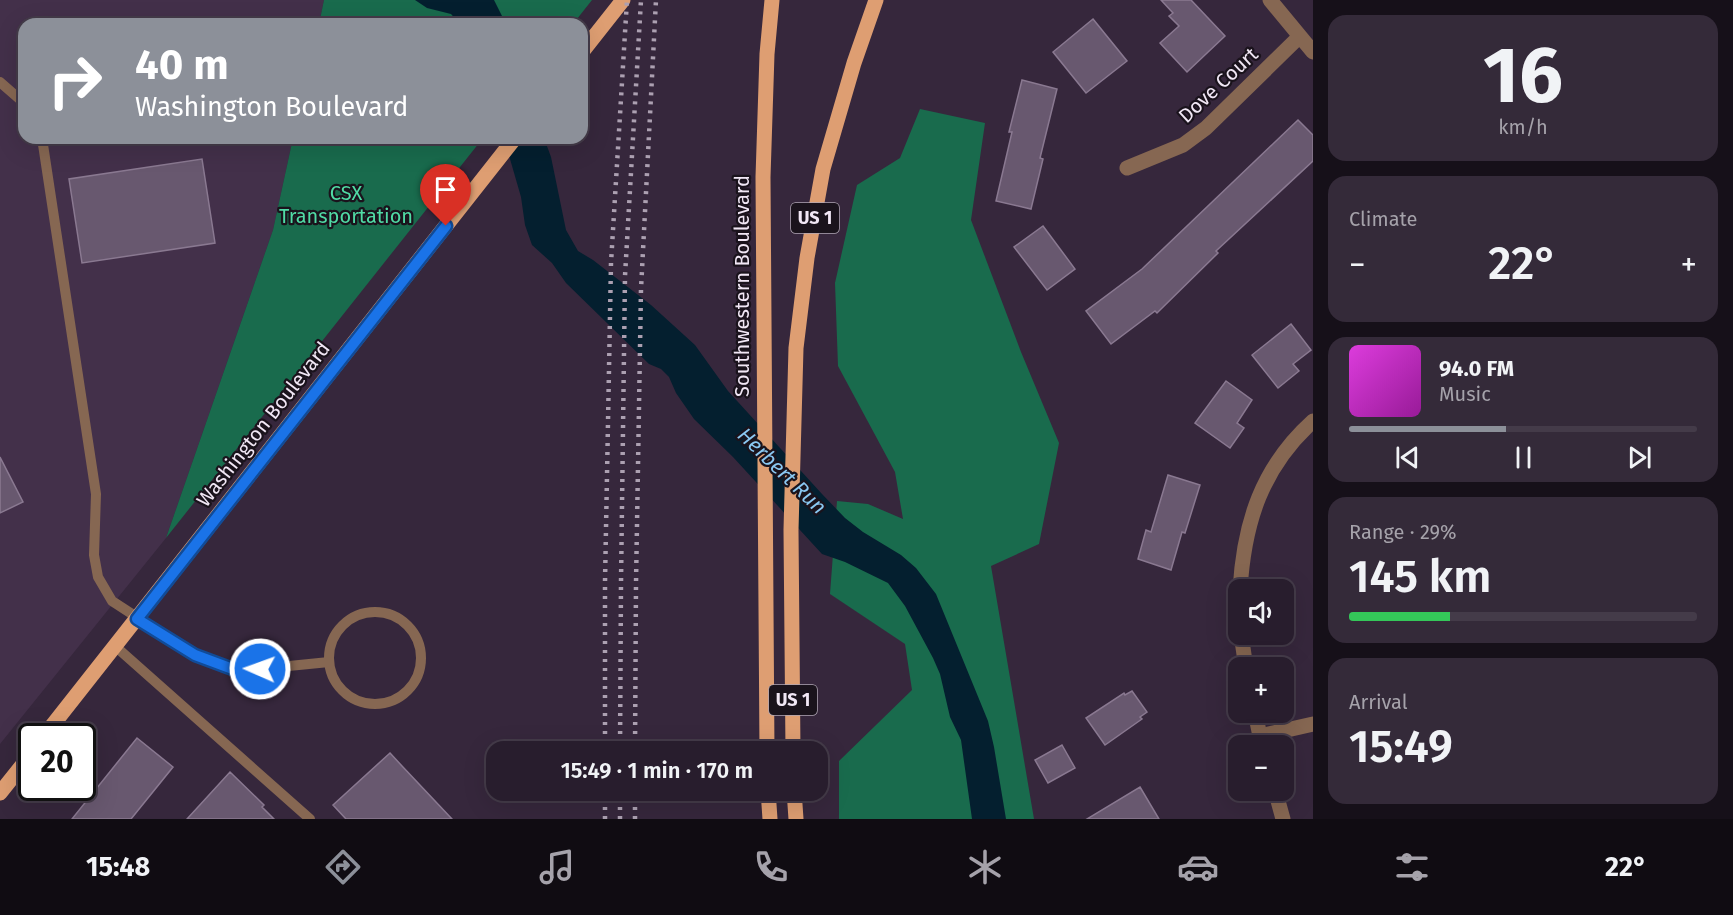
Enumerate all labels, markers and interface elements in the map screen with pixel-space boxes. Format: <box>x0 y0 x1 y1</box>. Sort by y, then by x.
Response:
text: 16 <box>1483 29 1563 123</box>
text: 40 m <box>135 40 229 90</box>
icon: right <box>36 42 114 120</box>
street label: Dove Court <box>1173 42 1263 128</box>
text: Washington Boulevard <box>135 91 408 123</box>
text: km/h <box>1498 115 1548 139</box>
pin <box>420 164 471 226</box>
icon: arrive <box>429 173 462 206</box>
street label: Southwestern Boulevard <box>730 175 754 397</box>
park label: CSX Transportation <box>279 181 413 228</box>
road number: US 1 <box>791 203 839 233</box>
text: Climate <box>1349 207 1417 231</box>
text: 22° <box>1488 237 1558 291</box>
text: − <box>1349 245 1366 285</box>
text: + <box>1681 245 1697 285</box>
street label: Washington Boulevard <box>191 337 335 511</box>
text: 94.0 FM <box>1439 355 1514 382</box>
text: Music <box>1439 382 1491 406</box>
water label: Herbert Run <box>732 422 832 520</box>
icon: previous <box>1391 441 1424 474</box>
icon: pause <box>1507 441 1540 474</box>
icon: next <box>1623 441 1656 474</box>
text: Range · 29% <box>1349 520 1457 544</box>
text: 145 km <box>1349 550 1491 604</box>
map controls <box>1228 579 1294 801</box>
button: sound <box>1228 579 1294 645</box>
position arrow <box>228 637 292 701</box>
button: + <box>1228 657 1294 723</box>
road number: US 1 <box>769 685 817 715</box>
text: Arrival <box>1349 690 1408 714</box>
text: 15:49 <box>1349 720 1453 774</box>
speed limit sign: 20 <box>18 723 96 801</box>
button: − <box>1228 735 1294 801</box>
text: 15:49 · 1 min · 170 m <box>561 757 753 784</box>
icon: directions <box>322 846 364 888</box>
icon: music <box>536 846 578 888</box>
icon: phone <box>750 846 792 888</box>
icon: climate <box>964 846 1006 888</box>
icon: car <box>1177 846 1219 888</box>
icon: filters <box>1391 846 1433 888</box>
text: 15:48 <box>86 851 150 883</box>
text: 22° <box>1605 851 1647 883</box>

